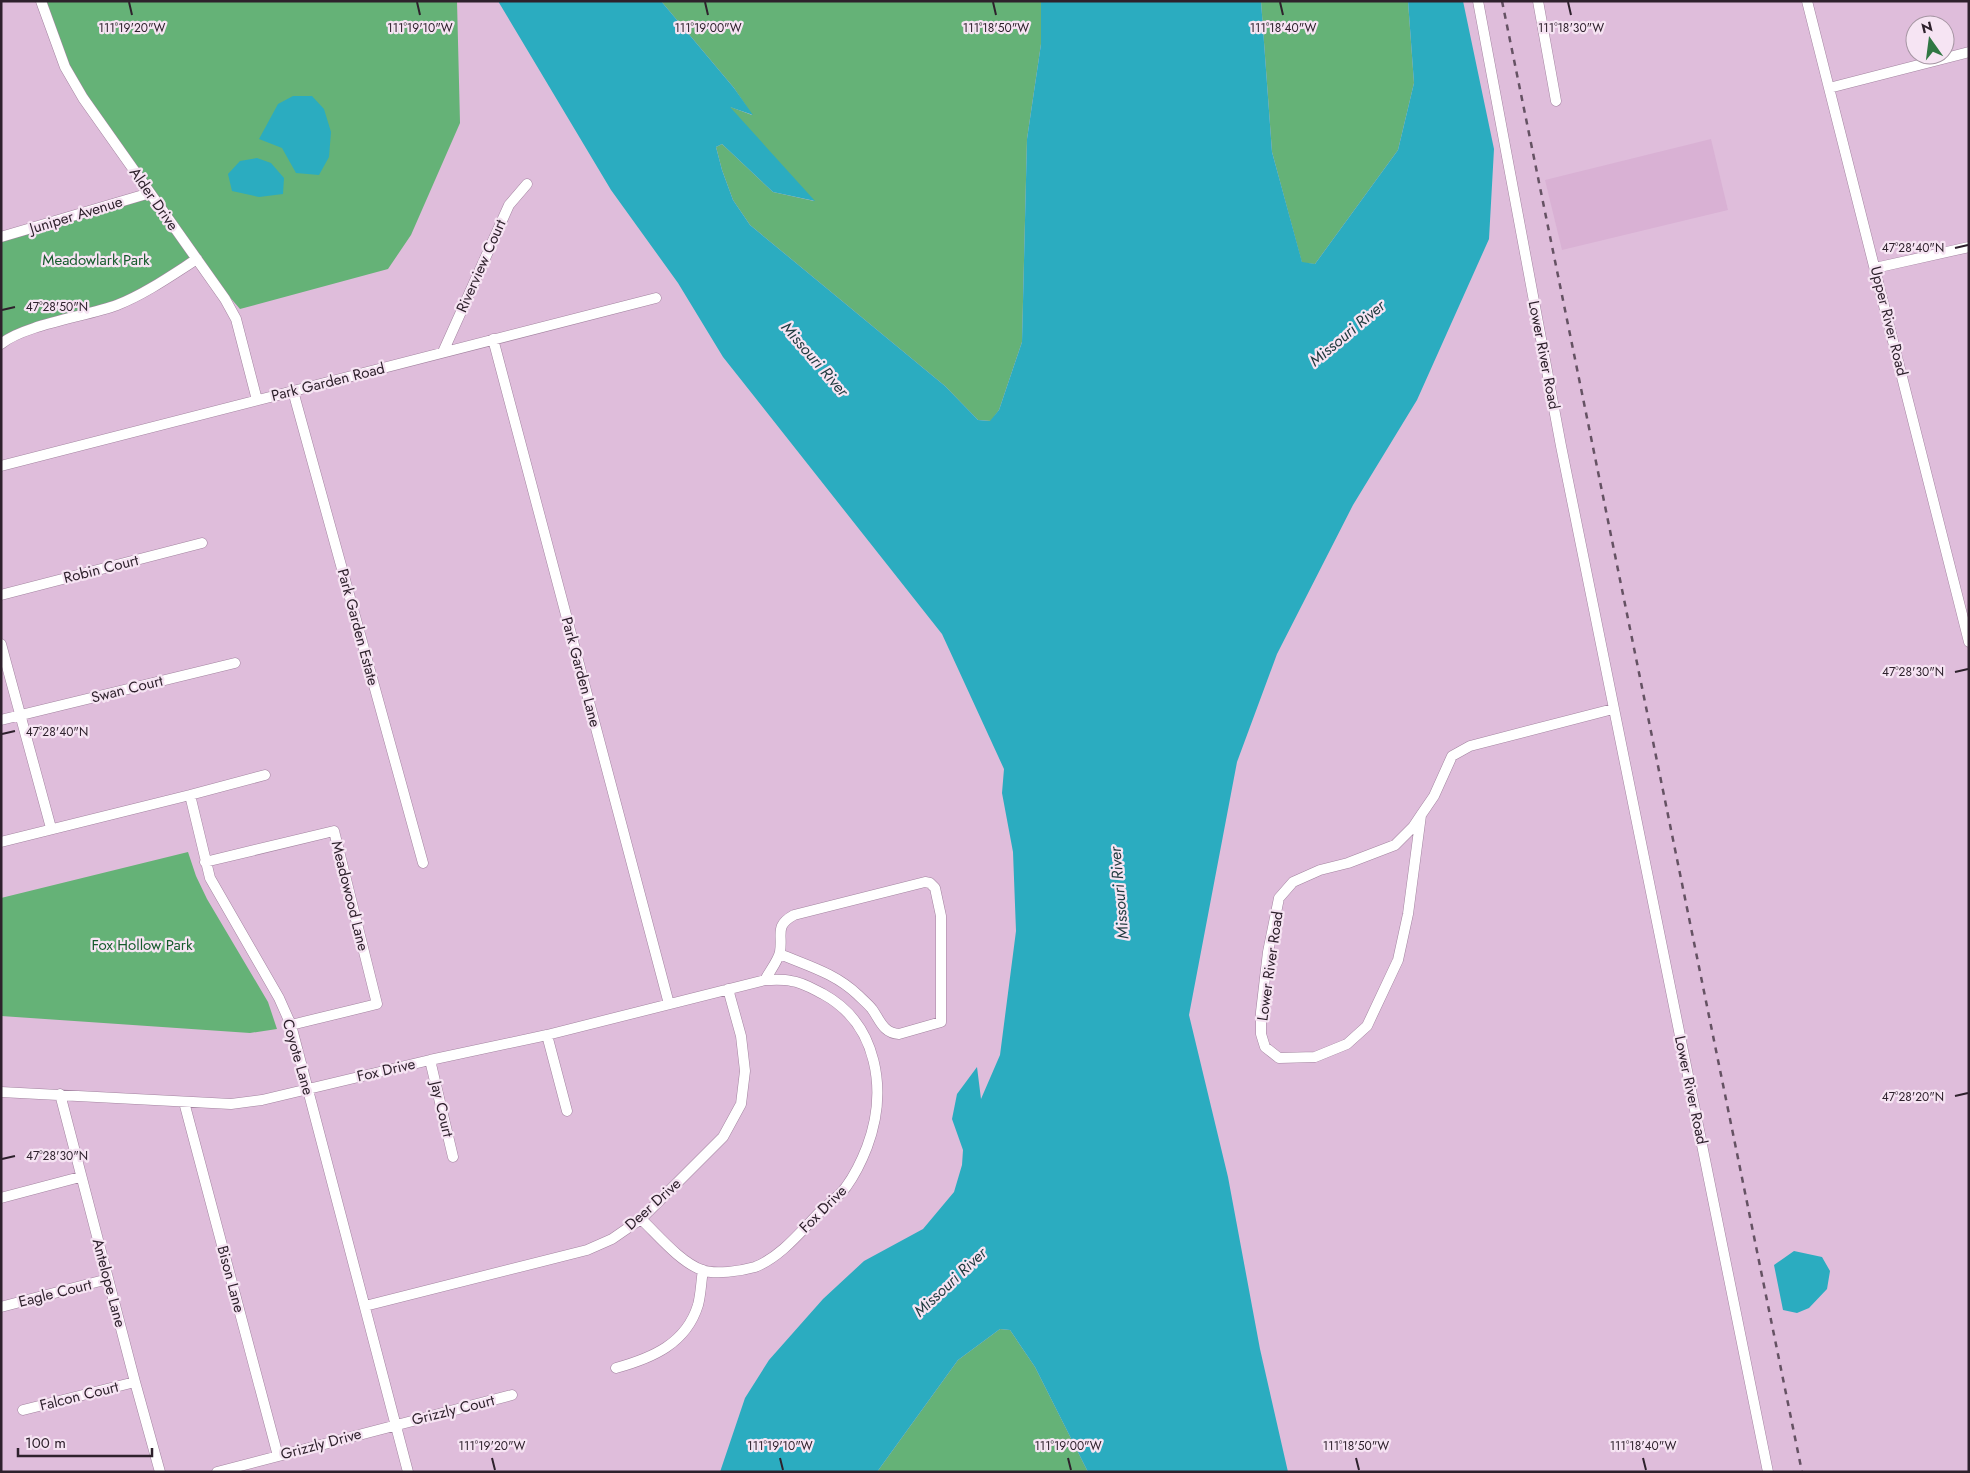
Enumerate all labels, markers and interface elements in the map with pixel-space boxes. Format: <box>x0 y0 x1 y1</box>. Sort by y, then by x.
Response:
north arrow <box>1905 15 1955 65</box>
text: N <box>1919 16 1935 38</box>
text: 111°19'20"W <box>99 19 165 37</box>
text: 111°19'10"W <box>387 19 453 37</box>
text: 111°19'00"W <box>674 19 742 37</box>
text: 111°18'50"W <box>963 19 1029 37</box>
text: 111°18'40"W <box>1250 19 1316 37</box>
text: 111°18'30"W <box>1538 19 1604 37</box>
street label: Alder Drive <box>124 163 184 235</box>
street label: Juniper Avenue <box>25 190 125 240</box>
street label: Riverview Court <box>451 216 512 316</box>
text: 47°28'40"N <box>1882 239 1944 257</box>
park label: Meadowlark Park <box>42 249 150 271</box>
street label: Upper River Road <box>1865 264 1913 378</box>
water label: Missouri River <box>1304 293 1391 372</box>
text: 47°28'50"N <box>26 298 88 316</box>
street label: Lower River Road <box>1523 299 1565 411</box>
water label: Missouri River <box>776 317 855 403</box>
street label: Park Garden Road <box>269 357 387 407</box>
street label: Robin Court <box>61 549 141 589</box>
street label: Park Garden Estate <box>332 566 384 688</box>
street label: Park Garden Lane <box>556 614 606 730</box>
text: 47°28'30"N <box>1882 663 1944 681</box>
street label: Swan Court <box>89 669 166 709</box>
text: 47°28'40"N <box>26 723 88 741</box>
street label: Meadowood Lane <box>326 839 374 954</box>
water label: Missouri River <box>1103 844 1134 940</box>
street label: Lower River Road <box>1251 910 1289 1022</box>
park label: Fox Hollow Park <box>91 934 193 956</box>
street label: Coyote Lane <box>277 1016 319 1098</box>
street label: Lower River Road <box>1669 1034 1713 1146</box>
street label: Fox Drive <box>355 1053 418 1087</box>
street label: Jay Court <box>424 1077 459 1140</box>
text: 47°28'20"N <box>1882 1088 1944 1106</box>
text: 47°28'30"N <box>26 1147 88 1165</box>
street label: Deer Drive <box>620 1173 686 1235</box>
street label: Fox Drive <box>794 1180 852 1238</box>
street label: Antelope Lane <box>87 1236 131 1330</box>
water label: Missouri River <box>908 1241 993 1322</box>
street label: Bison Lane <box>212 1243 251 1315</box>
street label: Eagle Court <box>16 1273 94 1313</box>
street label: Falcon Court <box>37 1375 121 1416</box>
street label: Grizzly Court <box>409 1389 497 1431</box>
street label: Grizzly Drive <box>278 1423 364 1465</box>
scale bar <box>18 1426 151 1458</box>
text: 100 m <box>25 1432 66 1454</box>
text: 111°19'20"W <box>459 1437 525 1455</box>
text: 111°19'10"W <box>747 1437 813 1455</box>
text: 111°19'00"W <box>1034 1437 1102 1455</box>
text: 111°18'50"W <box>1323 1437 1389 1455</box>
text: 111°18'40"W <box>1610 1437 1676 1455</box>

